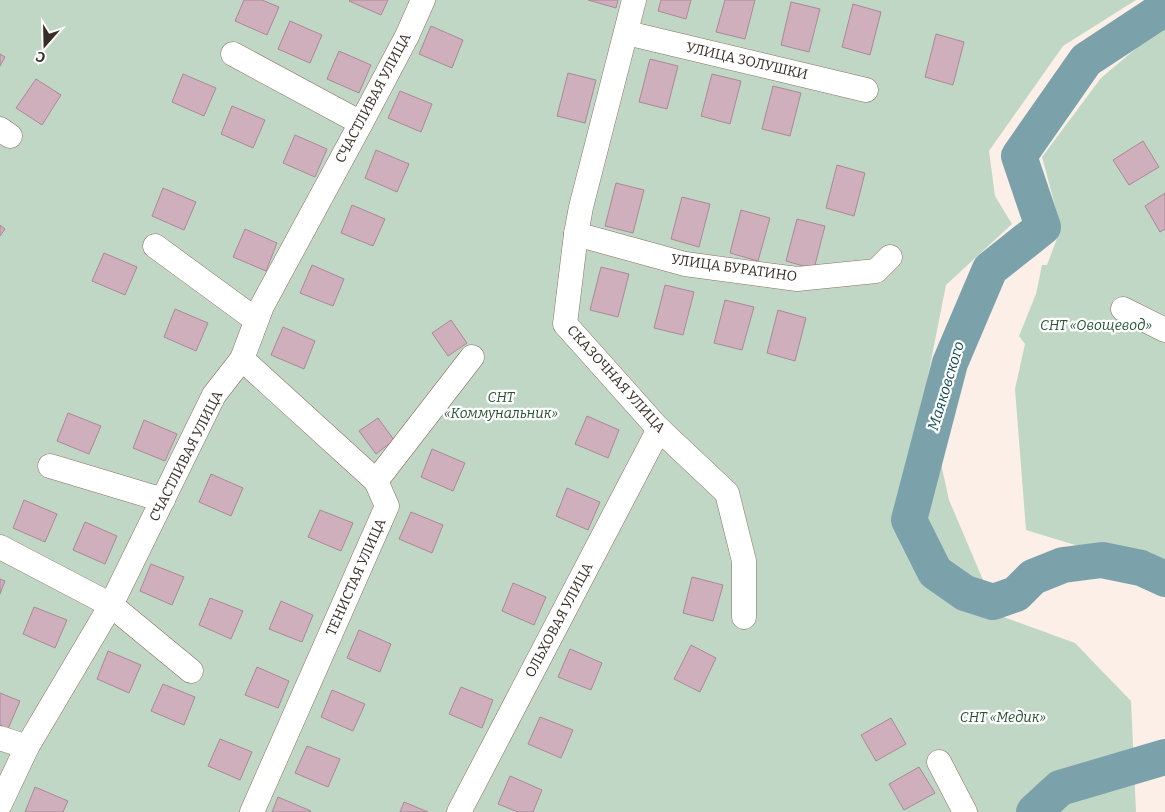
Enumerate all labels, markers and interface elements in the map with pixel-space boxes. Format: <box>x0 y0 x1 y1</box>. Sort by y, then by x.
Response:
north arrow <box>20 20 70 70</box>
street label: СЧАСТЛИВАЯ УЛИЦА <box>332 30 415 166</box>
street label: УЛИЦА ЗОЛУШКИ <box>684 39 810 83</box>
text: С <box>34 47 48 66</box>
street label: УЛИЦА БУРАТИНО <box>670 251 798 285</box>
park label: СНТ «Овощевод» <box>1040 317 1152 334</box>
street label: СКАЗОЧНАЯ УЛИЦА <box>563 322 669 436</box>
water label: Маяковского <box>924 339 968 433</box>
street label: СЧАСТЛИВАЯ УЛИЦА <box>146 388 226 524</box>
park label: СНТ «Коммунальник» <box>444 389 558 422</box>
street label: ТЕНИСТАЯ УЛИЦА <box>322 516 390 638</box>
street label: ОЛЬХОВАЯ УЛИЦА <box>522 560 596 680</box>
park label: СНТ «Медик» <box>960 709 1046 726</box>

